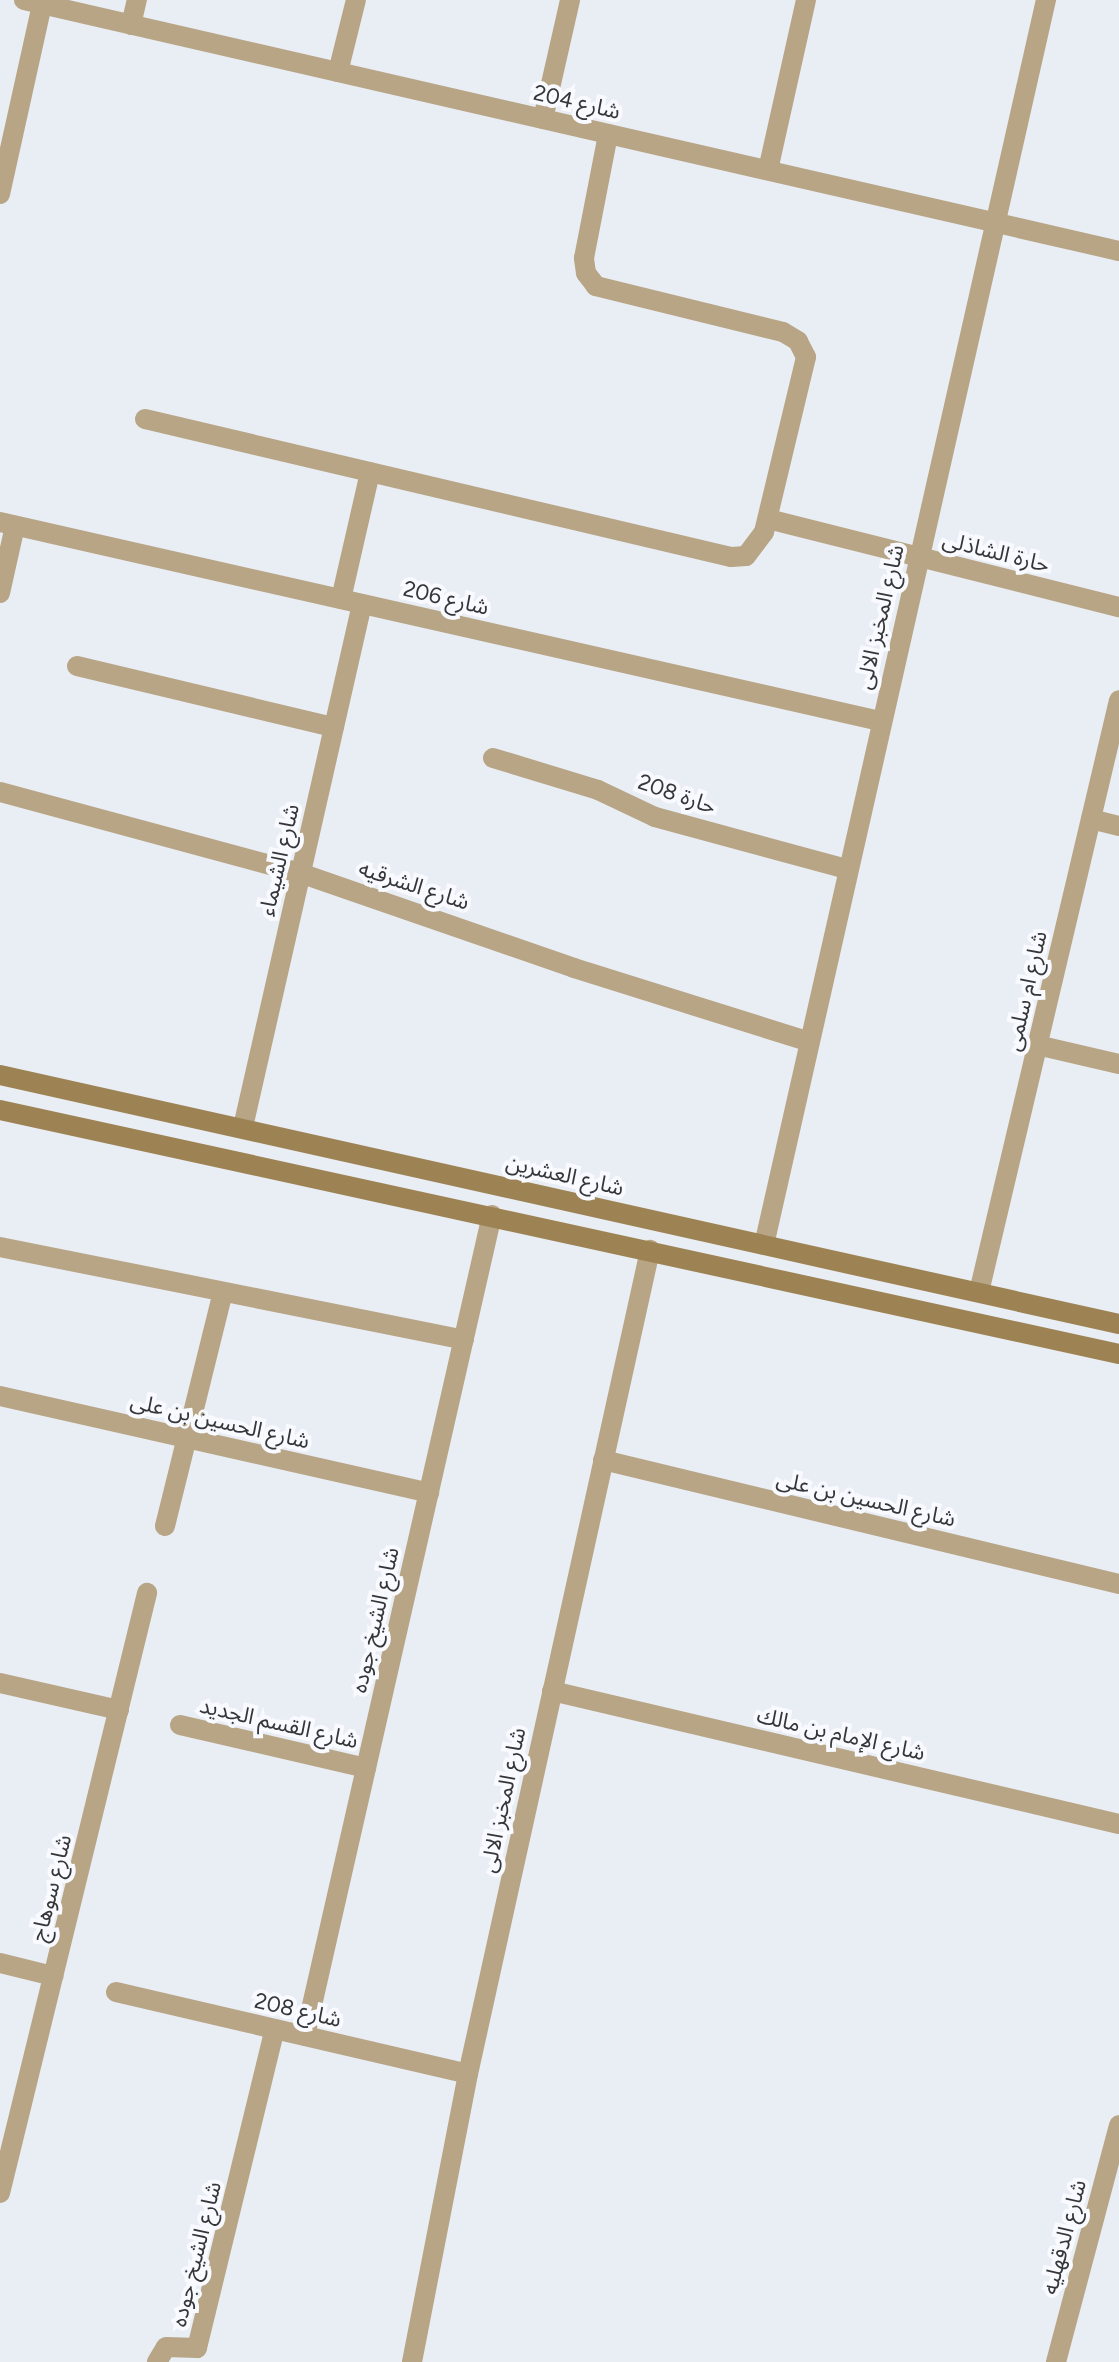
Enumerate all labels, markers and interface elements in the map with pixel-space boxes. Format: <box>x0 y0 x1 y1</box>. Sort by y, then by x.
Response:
street label: شارع 204 <box>531 79 623 125</box>
street label: حارة الشاذلى <box>940 526 1052 578</box>
street label: شارع المخبز الالى <box>851 542 909 692</box>
street label: شارع 206 <box>401 575 491 621</box>
street label: حارة 208 <box>635 768 719 820</box>
street label: شارع الشيماء <box>253 801 305 919</box>
street label: شارع الشرقيه <box>355 855 473 915</box>
street label: شارع ام سلمى <box>999 928 1053 1054</box>
street label: شارع العشرين <box>504 1149 626 1201</box>
street label: شارع الحسين بن على <box>128 1388 312 1454</box>
street label: شارع الحسين بن على <box>774 1466 958 1532</box>
street label: شارع الشيخ جوده <box>345 1545 405 1695</box>
street label: شارع القسم الجديد <box>197 1692 361 1754</box>
street label: شارع الإمام بن مالك <box>754 1702 928 1766</box>
street label: شارع المخبز الالى <box>475 1725 531 1875</box>
street label: شارع سوهاج <box>25 1832 77 1944</box>
street label: شارع 208 <box>252 1987 344 2033</box>
street label: شارع الدقهليه <box>1036 2177 1092 2297</box>
street label: شارع الشيخ جوده <box>165 2179 227 2329</box>

